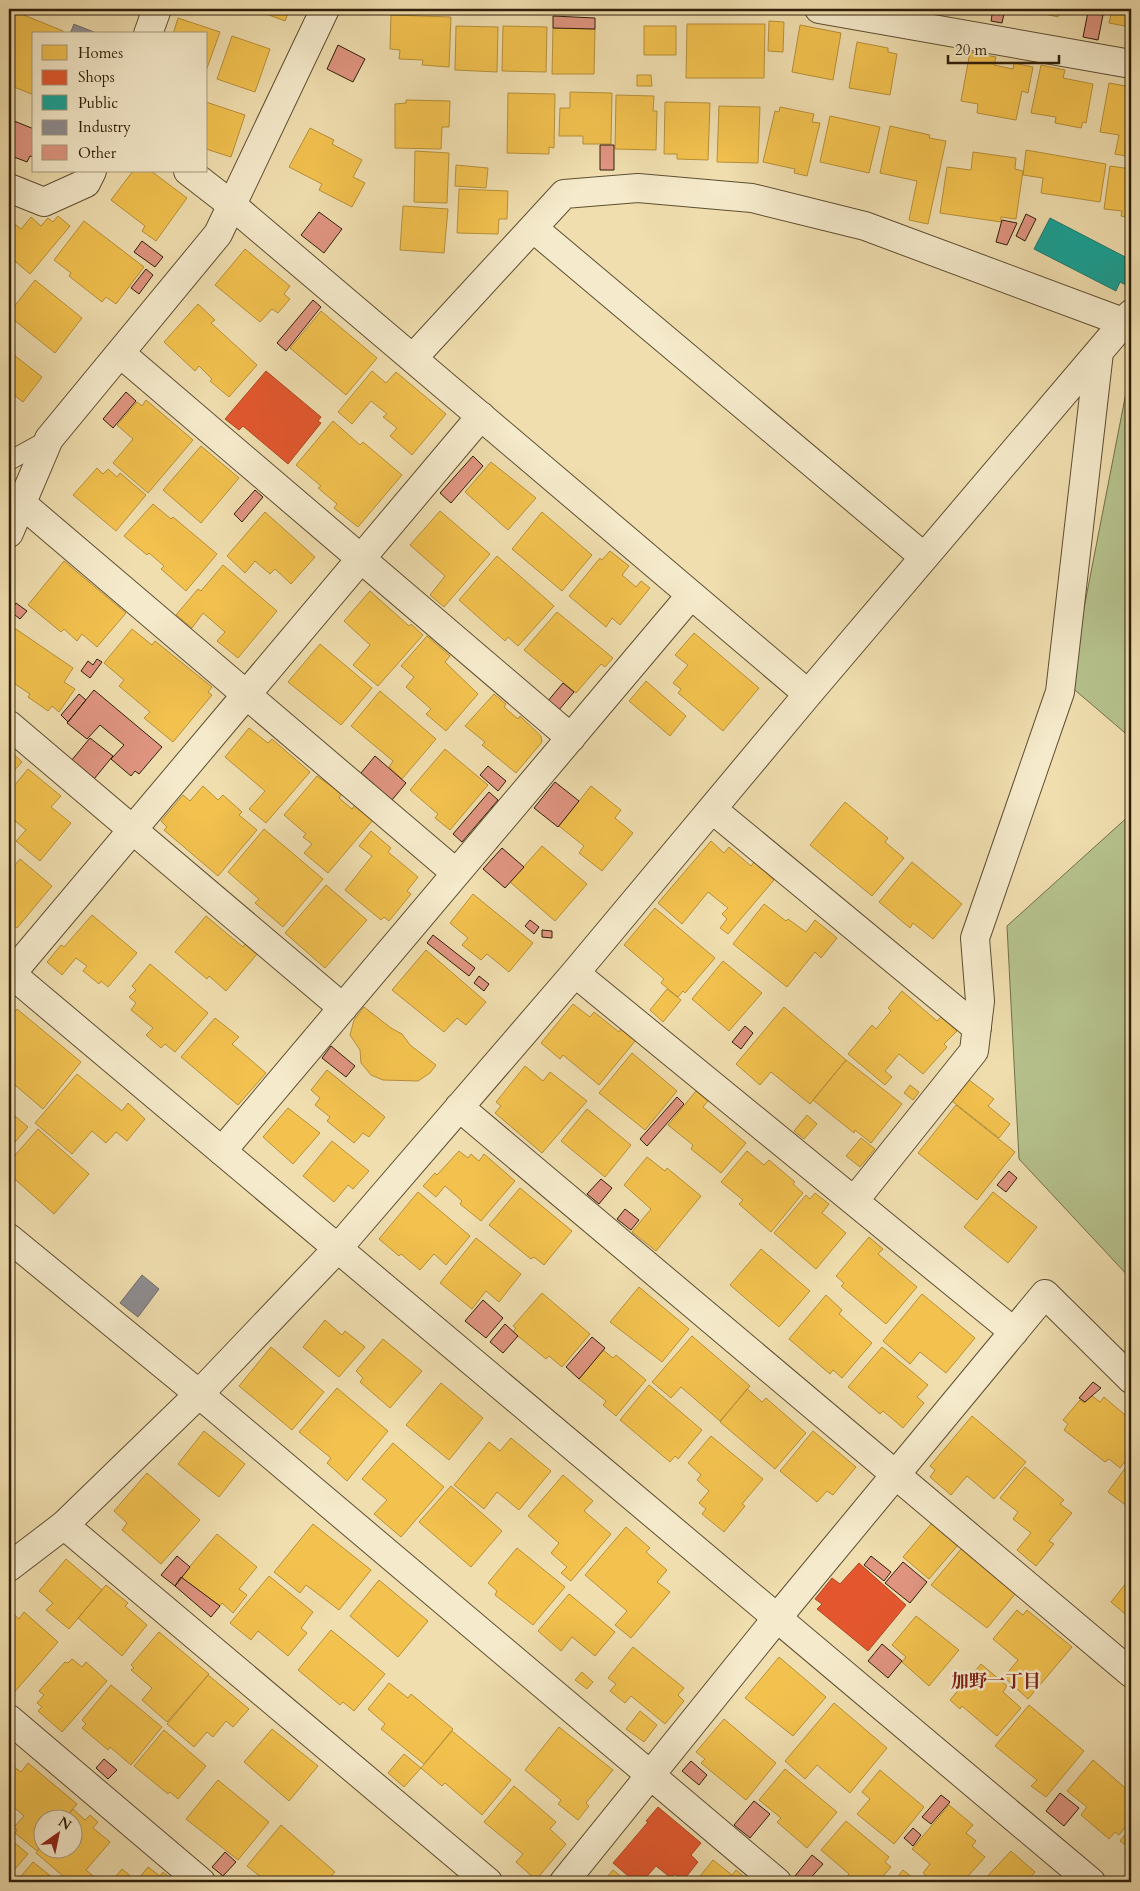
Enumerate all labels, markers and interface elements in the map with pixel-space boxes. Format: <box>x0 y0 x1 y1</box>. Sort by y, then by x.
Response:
legend <box>32 32 208 172</box>
scale bar <box>948 32 1059 64</box>
text: 20 m <box>955 40 987 60</box>
text: Homes <box>78 43 123 63</box>
text: Shops <box>78 67 115 87</box>
text: Public <box>78 93 118 113</box>
text: Industry <box>78 117 131 137</box>
text: Other <box>78 143 117 163</box>
district label: 加野一丁目 <box>951 1669 1041 1694</box>
north arrow <box>32 1808 82 1858</box>
text: N <box>55 1812 75 1835</box>

